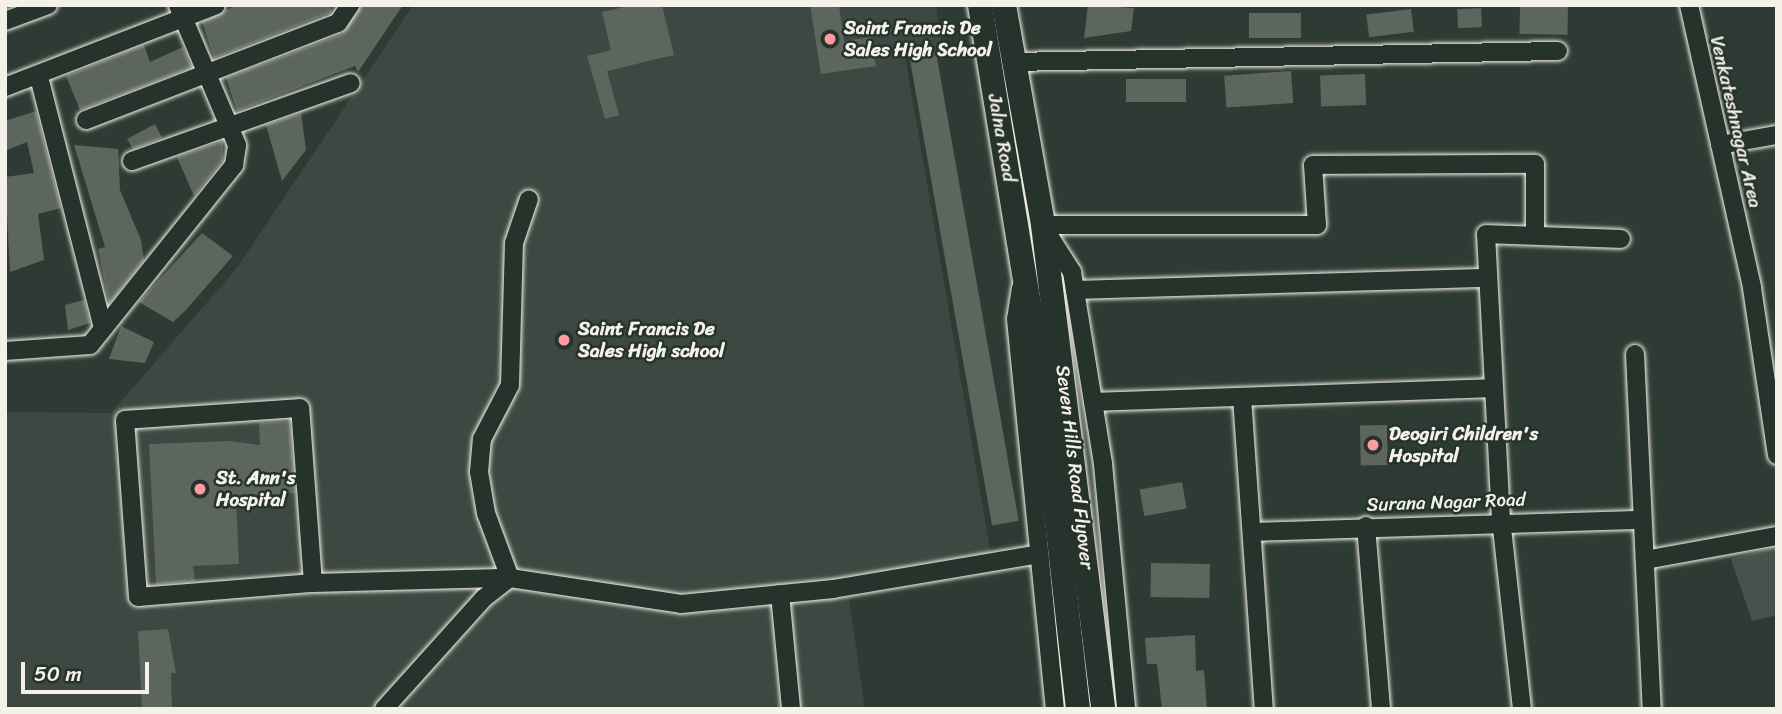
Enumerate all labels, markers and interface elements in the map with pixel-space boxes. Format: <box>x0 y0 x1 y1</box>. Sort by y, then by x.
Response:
place label: Saint Francis De Sales High School <box>844 17 994 61</box>
marker: Saint Francis De Sales High School <box>822 31 838 47</box>
street label: Venkateshnagar Area <box>1705 34 1767 210</box>
street label: Jalna Road <box>983 92 1021 184</box>
place label: Saint Francis De Sales High school <box>578 318 724 362</box>
marker: Saint Francis De Sales High school <box>556 332 572 348</box>
street label: Seven Hills Road Flyover <box>1051 364 1099 570</box>
place label: Deogiri Children's Hospital <box>1389 423 1538 467</box>
marker: Deogiri Children's Hospital <box>1363 435 1383 455</box>
place label: St. Ann's Hospital <box>216 467 295 511</box>
marker: St. Ann's Hospital <box>190 479 210 499</box>
street label: Surana Nagar Road <box>1366 488 1526 516</box>
scale bar <box>24 648 152 692</box>
text: 50 m <box>34 655 82 693</box>

